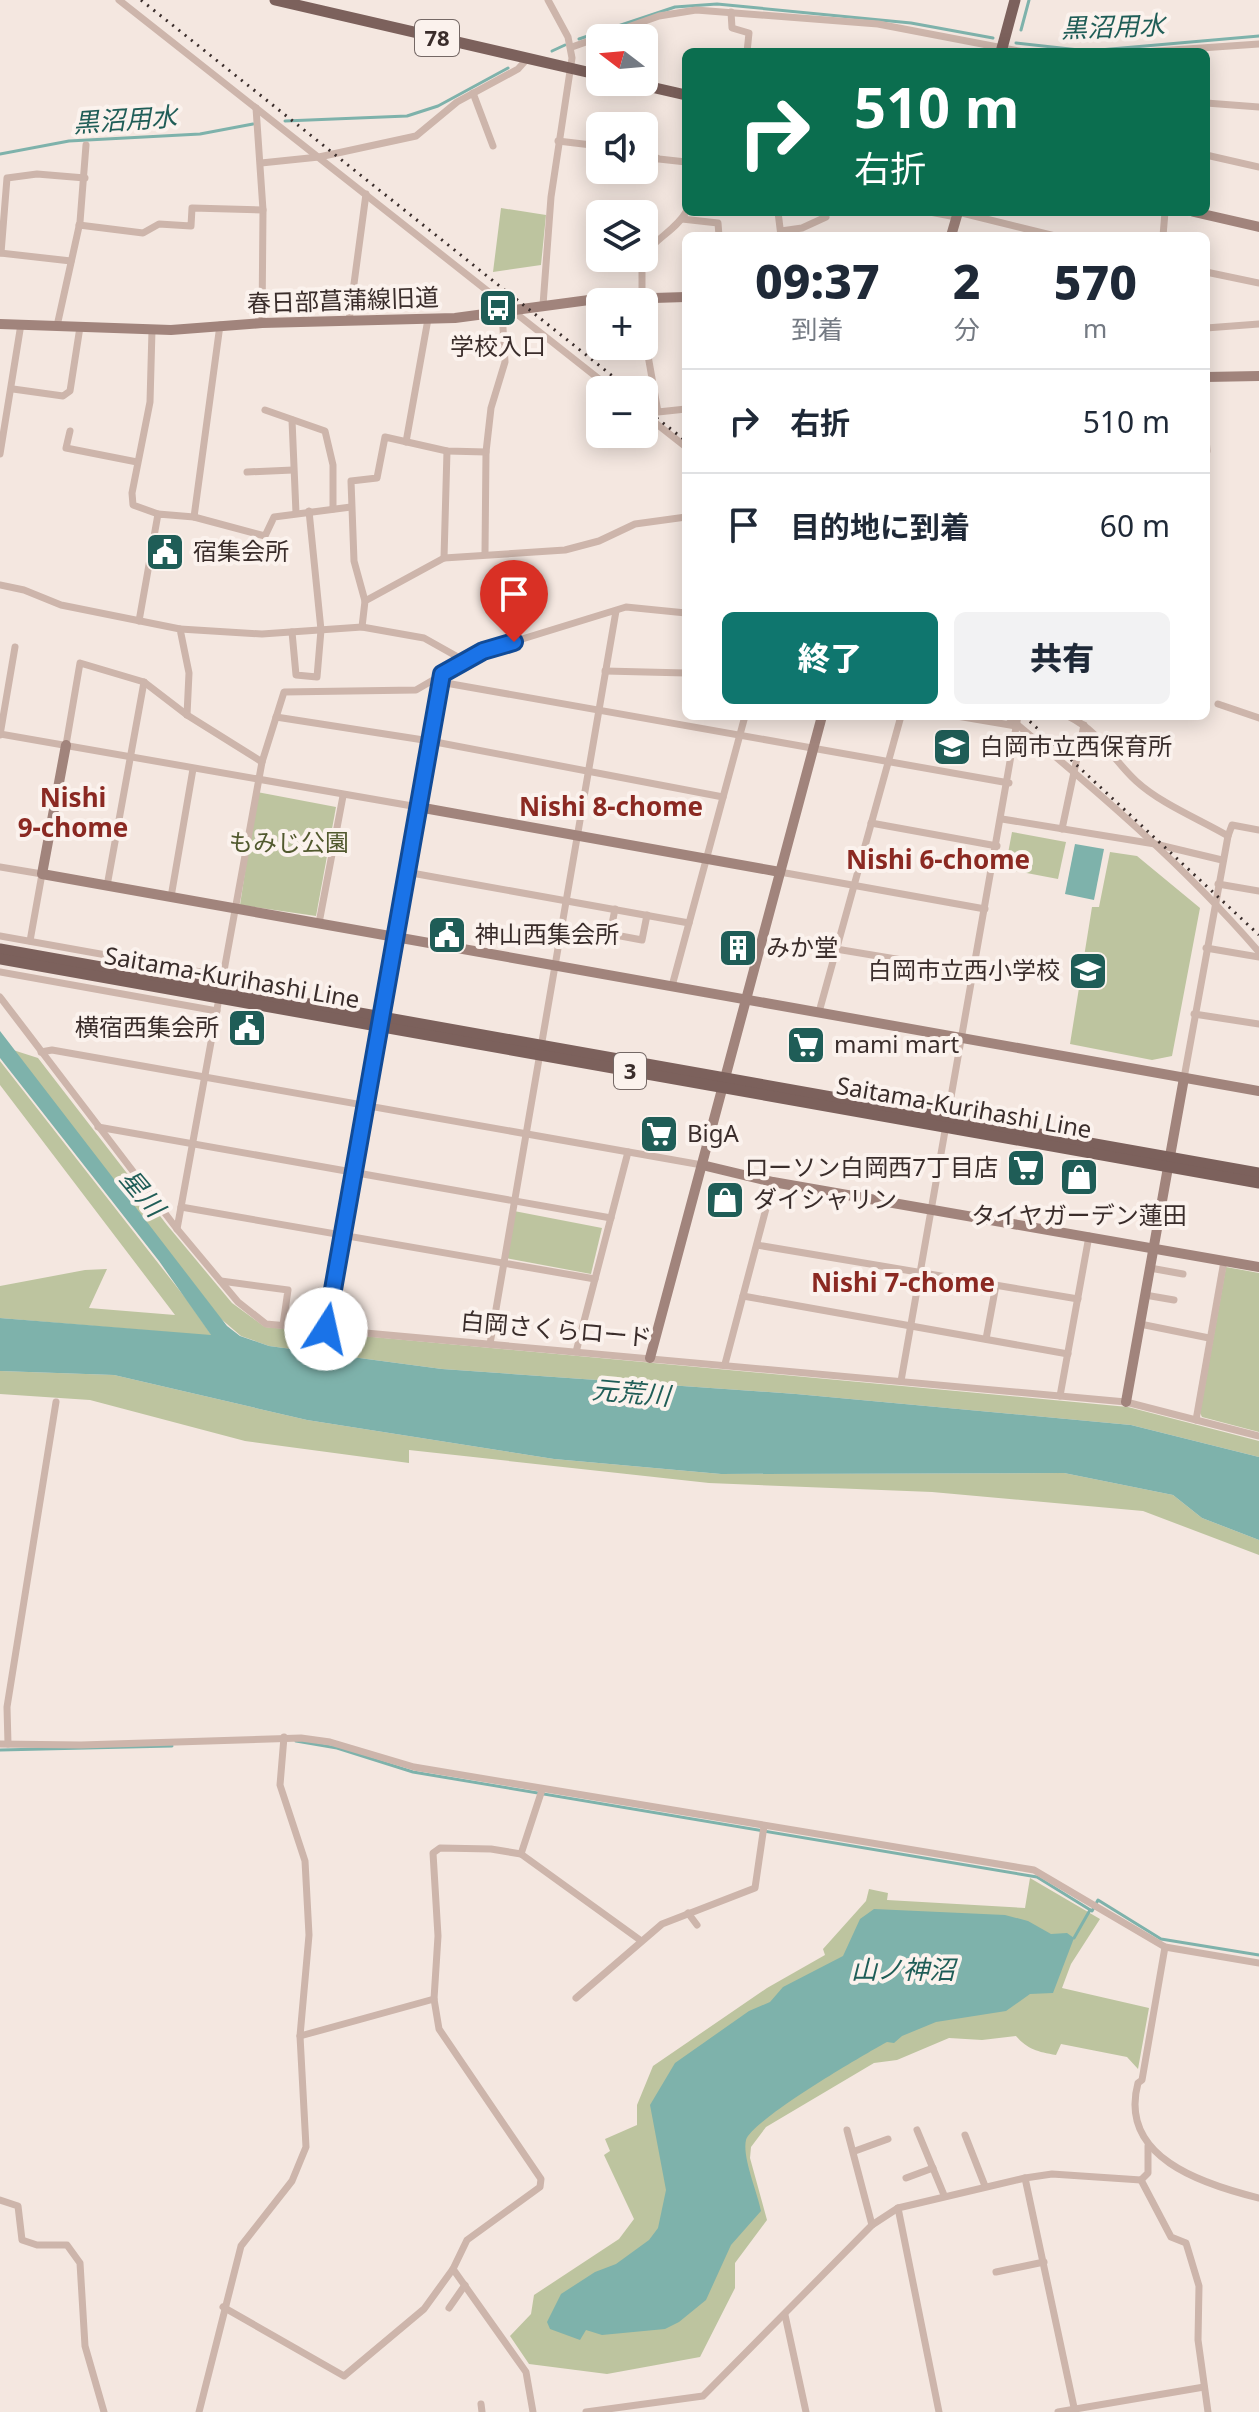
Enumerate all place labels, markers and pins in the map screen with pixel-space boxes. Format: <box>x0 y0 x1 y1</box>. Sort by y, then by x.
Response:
bus stop icon: 学校入口 <box>477 287 519 329</box>
place label: 学校入口 <box>450 329 546 362</box>
public building icon: 宿集会所 <box>144 531 186 573</box>
place label: 宿集会所 <box>193 534 289 567</box>
pin <box>480 560 548 642</box>
school or university icon: 白岡市立西保育所 <box>931 726 973 768</box>
place label: 白岡市立西保育所 <box>980 729 1172 762</box>
public building icon: 神山西集会所 <box>426 914 468 956</box>
place label: 神山西集会所 <box>475 917 619 950</box>
building icon: みか堂 <box>717 927 759 969</box>
place label: みか堂 <box>766 930 838 963</box>
school or university icon: 白岡市立西小学校 <box>1067 950 1109 992</box>
place label: 白岡市立西小学校 <box>868 953 1060 986</box>
public building icon: 横宿西集会所 <box>226 1007 268 1049</box>
place label: 横宿西集会所 <box>75 1010 219 1043</box>
supermarket icon: mami mart <box>785 1024 827 1066</box>
place label: mami mart <box>834 1027 960 1060</box>
supermarket icon: BigA <box>638 1113 680 1155</box>
place label: BigA <box>687 1116 740 1149</box>
supermarket icon: ローソン白岡西7丁目店 <box>1005 1147 1047 1189</box>
place label: ローソン白岡西7丁目店 <box>744 1150 998 1183</box>
shop icon: タイヤガーデン蓮田 <box>1058 1156 1100 1198</box>
shop icon: ダイシャリン <box>704 1179 746 1221</box>
place label: ダイシャリン <box>753 1182 897 1215</box>
place label: タイヤガーデン蓮田 <box>971 1198 1187 1231</box>

